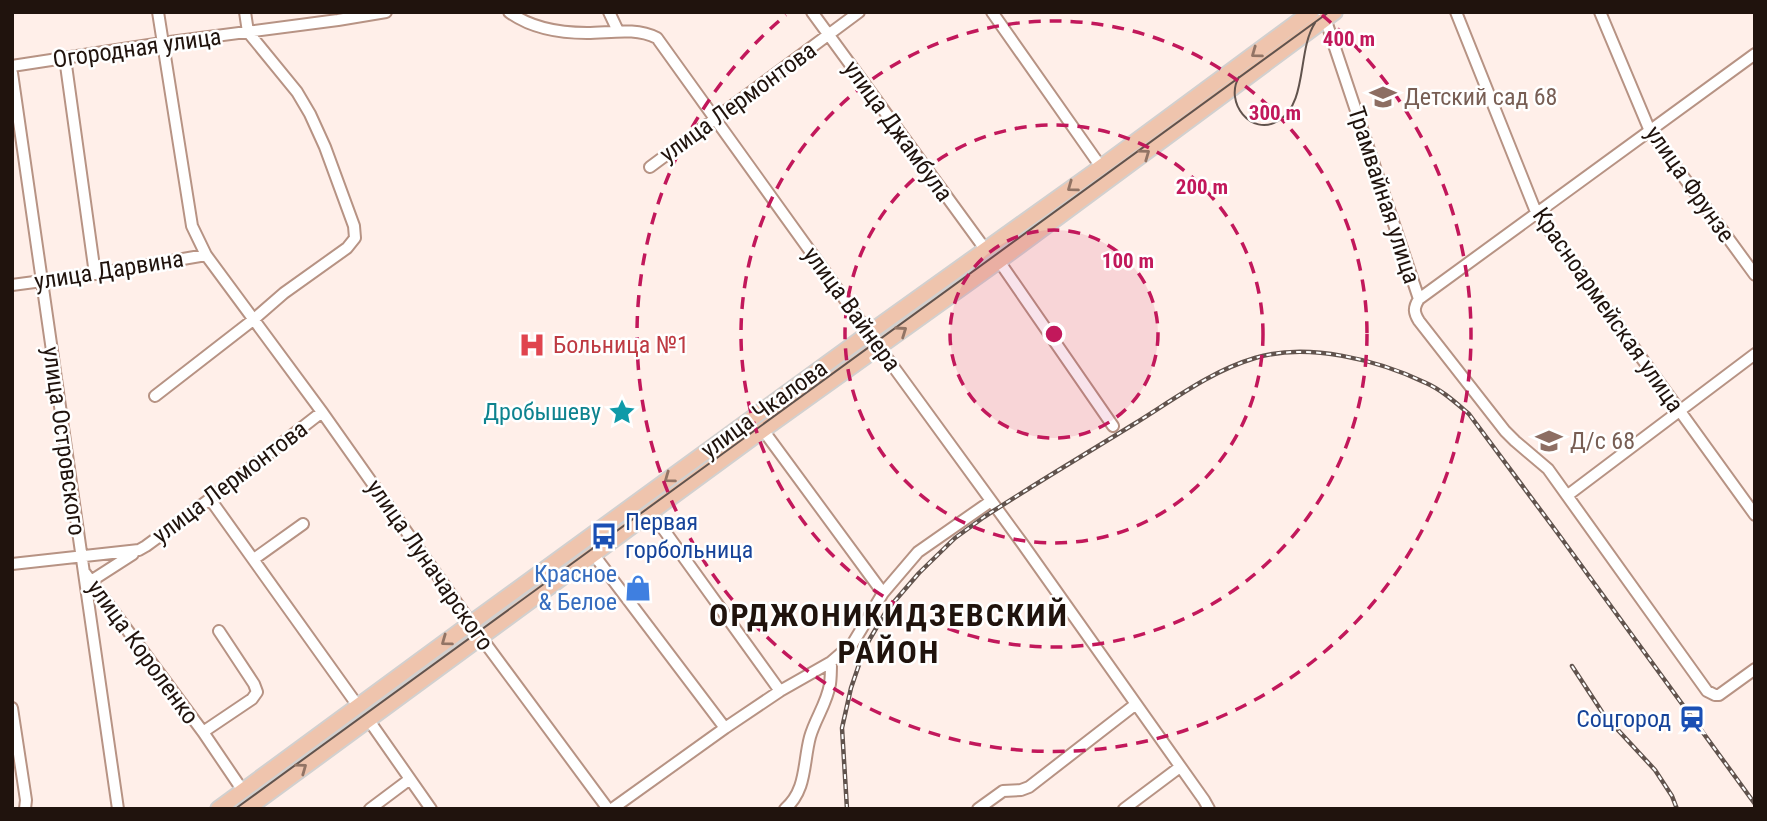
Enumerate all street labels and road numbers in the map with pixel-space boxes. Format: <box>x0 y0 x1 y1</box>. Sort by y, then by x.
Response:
street label: Огородная улица <box>51 22 223 74</box>
street label: улица Лермонтова <box>654 36 822 168</box>
street label: улица Джамбула <box>838 55 958 207</box>
street label: Трамвайная улица <box>1342 103 1426 287</box>
street label: улица Фрунзе <box>1640 120 1740 248</box>
street label: Красноармейская улица <box>1527 202 1689 418</box>
street label: улица Вайнера <box>797 241 907 377</box>
street label: улица Дарвина <box>32 244 186 296</box>
street label: улица Островского <box>37 345 91 537</box>
street label: улица Чкалова <box>696 354 832 464</box>
street label: улица Лермонтова <box>147 415 313 549</box>
street label: улица Луначарского <box>361 474 499 656</box>
street label: улица Короленко <box>81 574 205 730</box>

